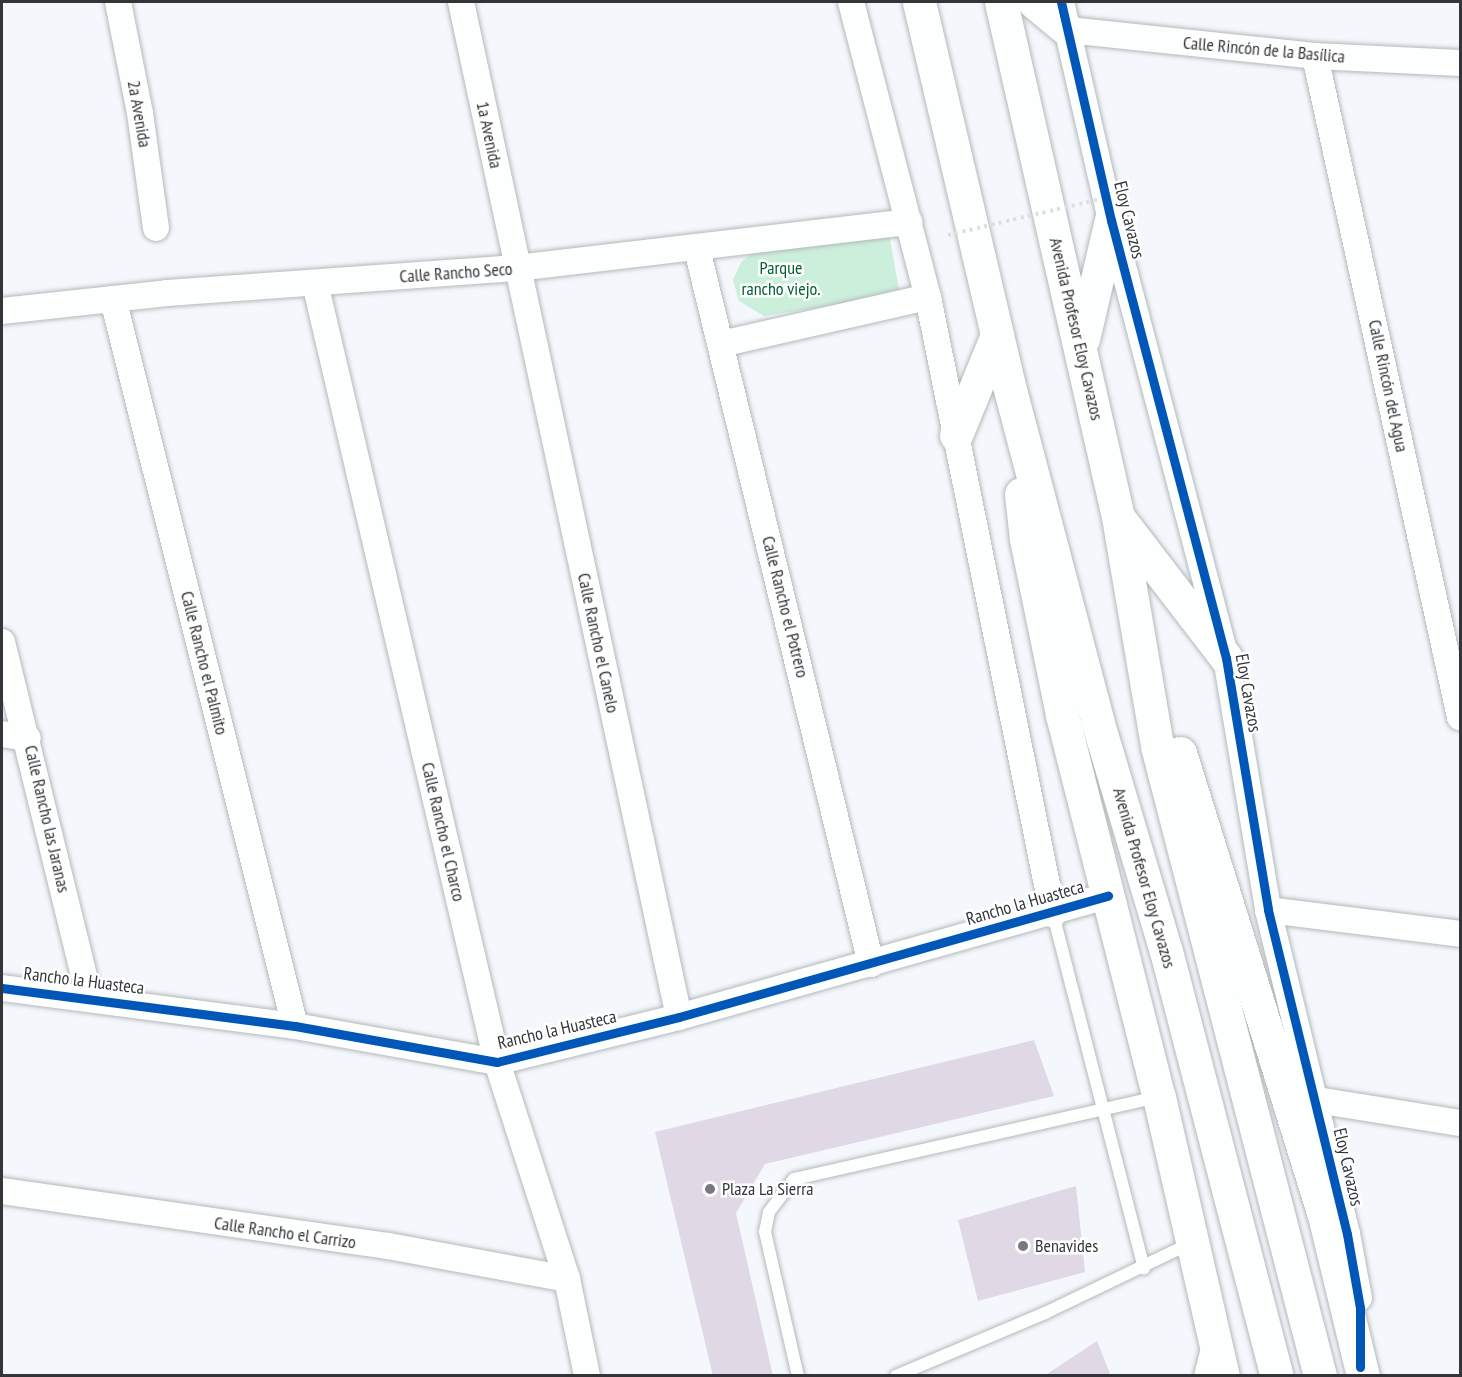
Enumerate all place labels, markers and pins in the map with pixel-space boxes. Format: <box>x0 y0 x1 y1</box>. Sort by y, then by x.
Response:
place label: Plaza La Sierra <box>722 1178 813 1200</box>
marker: Plaza La Sierra <box>703 1182 717 1196</box>
place label: Benavides <box>1035 1235 1098 1257</box>
marker: Benavides <box>1016 1239 1030 1253</box>

